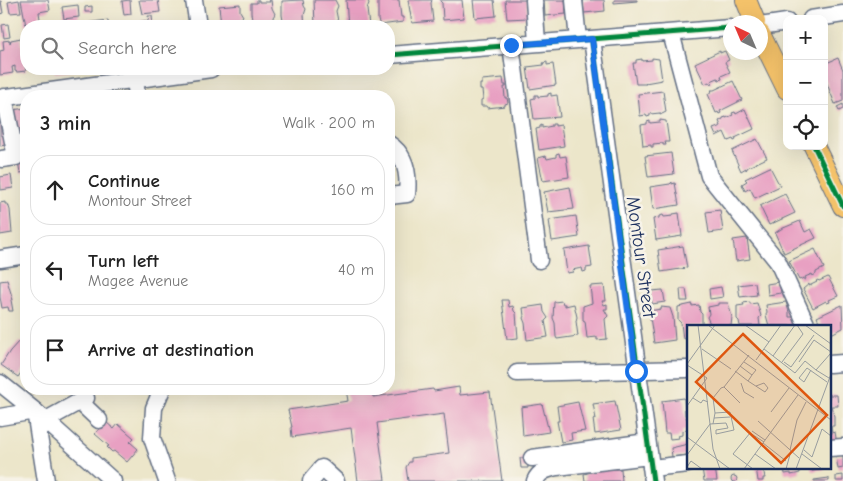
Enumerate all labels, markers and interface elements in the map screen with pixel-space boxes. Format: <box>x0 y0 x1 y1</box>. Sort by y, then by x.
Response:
north arrow <box>723 15 768 60</box>
map controls <box>783 15 828 150</box>
button: + <box>783 15 828 60</box>
search box <box>20 20 395 75</box>
icon: search <box>38 34 66 62</box>
route end <box>500 34 523 57</box>
text: Search here <box>78 37 177 59</box>
button: − <box>783 60 828 105</box>
button: locate <box>783 105 828 150</box>
text: 3 min <box>40 111 91 135</box>
text: Walk · 200 m <box>283 114 375 132</box>
text: Continue <box>88 170 160 192</box>
icon: ahead <box>41 176 69 204</box>
text: 160 m <box>331 181 374 199</box>
text: Montour Street <box>88 192 191 210</box>
street label: Montour Street <box>622 195 661 320</box>
text: Turn left <box>88 250 159 272</box>
icon: left <box>41 256 69 284</box>
text: 40 m <box>338 261 374 279</box>
text: Magee Avenue <box>88 272 188 290</box>
inset map <box>687 325 830 468</box>
icon: arrive <box>41 336 69 364</box>
text: Arrive at destination <box>88 339 254 361</box>
route start <box>625 360 648 383</box>

